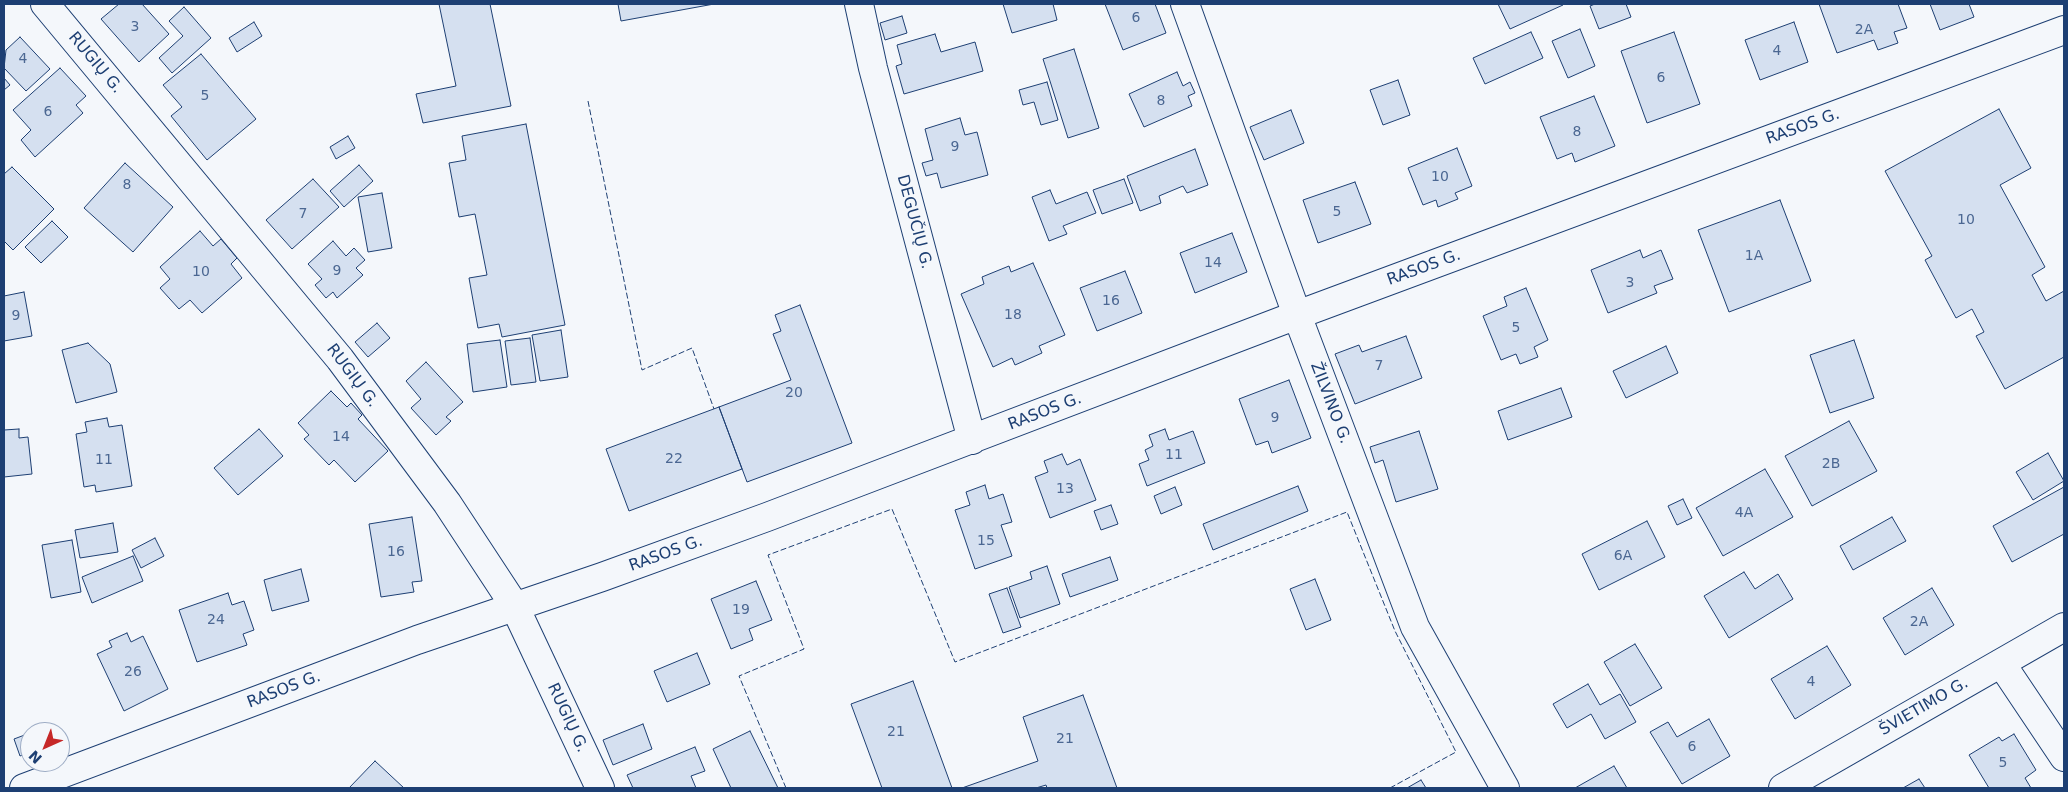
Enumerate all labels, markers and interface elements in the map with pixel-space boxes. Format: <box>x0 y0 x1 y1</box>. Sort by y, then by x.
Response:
house number: 6 <box>1132 10 1140 26</box>
house number: 3 <box>131 19 139 35</box>
house number: 2A <box>1855 22 1873 38</box>
street label: RUGIŲ G. <box>64 28 126 98</box>
house number: 4 <box>1773 43 1781 59</box>
house number: 4 <box>19 51 27 67</box>
house number: 6 <box>1657 70 1665 86</box>
house number: 5 <box>201 88 209 104</box>
house number: 8 <box>1157 93 1165 109</box>
house number: 6 <box>44 104 52 120</box>
street label: RASOS G. <box>1764 105 1842 149</box>
house number: 8 <box>1573 124 1581 140</box>
house number: 9 <box>951 139 959 155</box>
house number: 10 <box>1431 169 1449 185</box>
street label: DEGUČIŲ G. <box>892 173 936 271</box>
house number: 8 <box>123 177 131 193</box>
house number: 5 <box>1333 204 1341 220</box>
house number: 7 <box>299 206 307 222</box>
house number: 10 <box>1957 212 1975 228</box>
street label: RASOS G. <box>1385 246 1463 290</box>
house number: 1A <box>1745 248 1763 264</box>
house number: 14 <box>1204 255 1222 271</box>
house number: 9 <box>333 263 341 279</box>
house number: 10 <box>192 264 210 280</box>
house number: 3 <box>1626 275 1634 291</box>
house number: 16 <box>1102 293 1120 309</box>
house number: 18 <box>1004 307 1022 323</box>
house number: 9 <box>12 308 20 324</box>
house number: 5 <box>1512 320 1520 336</box>
street label: RUGIŲ G. <box>322 341 382 411</box>
house number: 7 <box>1375 358 1383 374</box>
street label: ŽILVINO G. <box>1306 360 1354 446</box>
house number: 20 <box>785 385 803 401</box>
street label: RASOS G. <box>1006 389 1084 435</box>
house number: 9 <box>1271 410 1279 426</box>
house number: 14 <box>332 429 350 445</box>
house number: 11 <box>1165 447 1183 463</box>
house number: 22 <box>665 451 683 467</box>
house number: 11 <box>95 452 113 468</box>
house number: 2B <box>1822 456 1840 472</box>
house number: 13 <box>1056 481 1074 497</box>
house number: 4A <box>1735 505 1753 521</box>
street label: RASOS G. <box>627 532 705 576</box>
house number: 15 <box>977 533 995 549</box>
house number: 16 <box>387 544 405 560</box>
house number: 6A <box>1614 548 1632 564</box>
house number: 19 <box>732 602 750 618</box>
house number: 24 <box>207 612 225 628</box>
house number: 2A <box>1910 614 1928 630</box>
house number: 26 <box>124 664 142 680</box>
street label: RASOS G. <box>245 667 323 713</box>
house number: 4 <box>1807 674 1815 690</box>
street label: ŠVIETIMO G. <box>1876 674 1972 740</box>
street label: RUGIŲ G. <box>543 680 591 756</box>
north arrow <box>20 722 70 772</box>
house number: 21 <box>887 724 905 740</box>
house number: 21 <box>1056 731 1074 747</box>
house number: 6 <box>1688 739 1696 755</box>
text: N <box>26 747 45 767</box>
house number: 5 <box>1999 755 2007 771</box>

